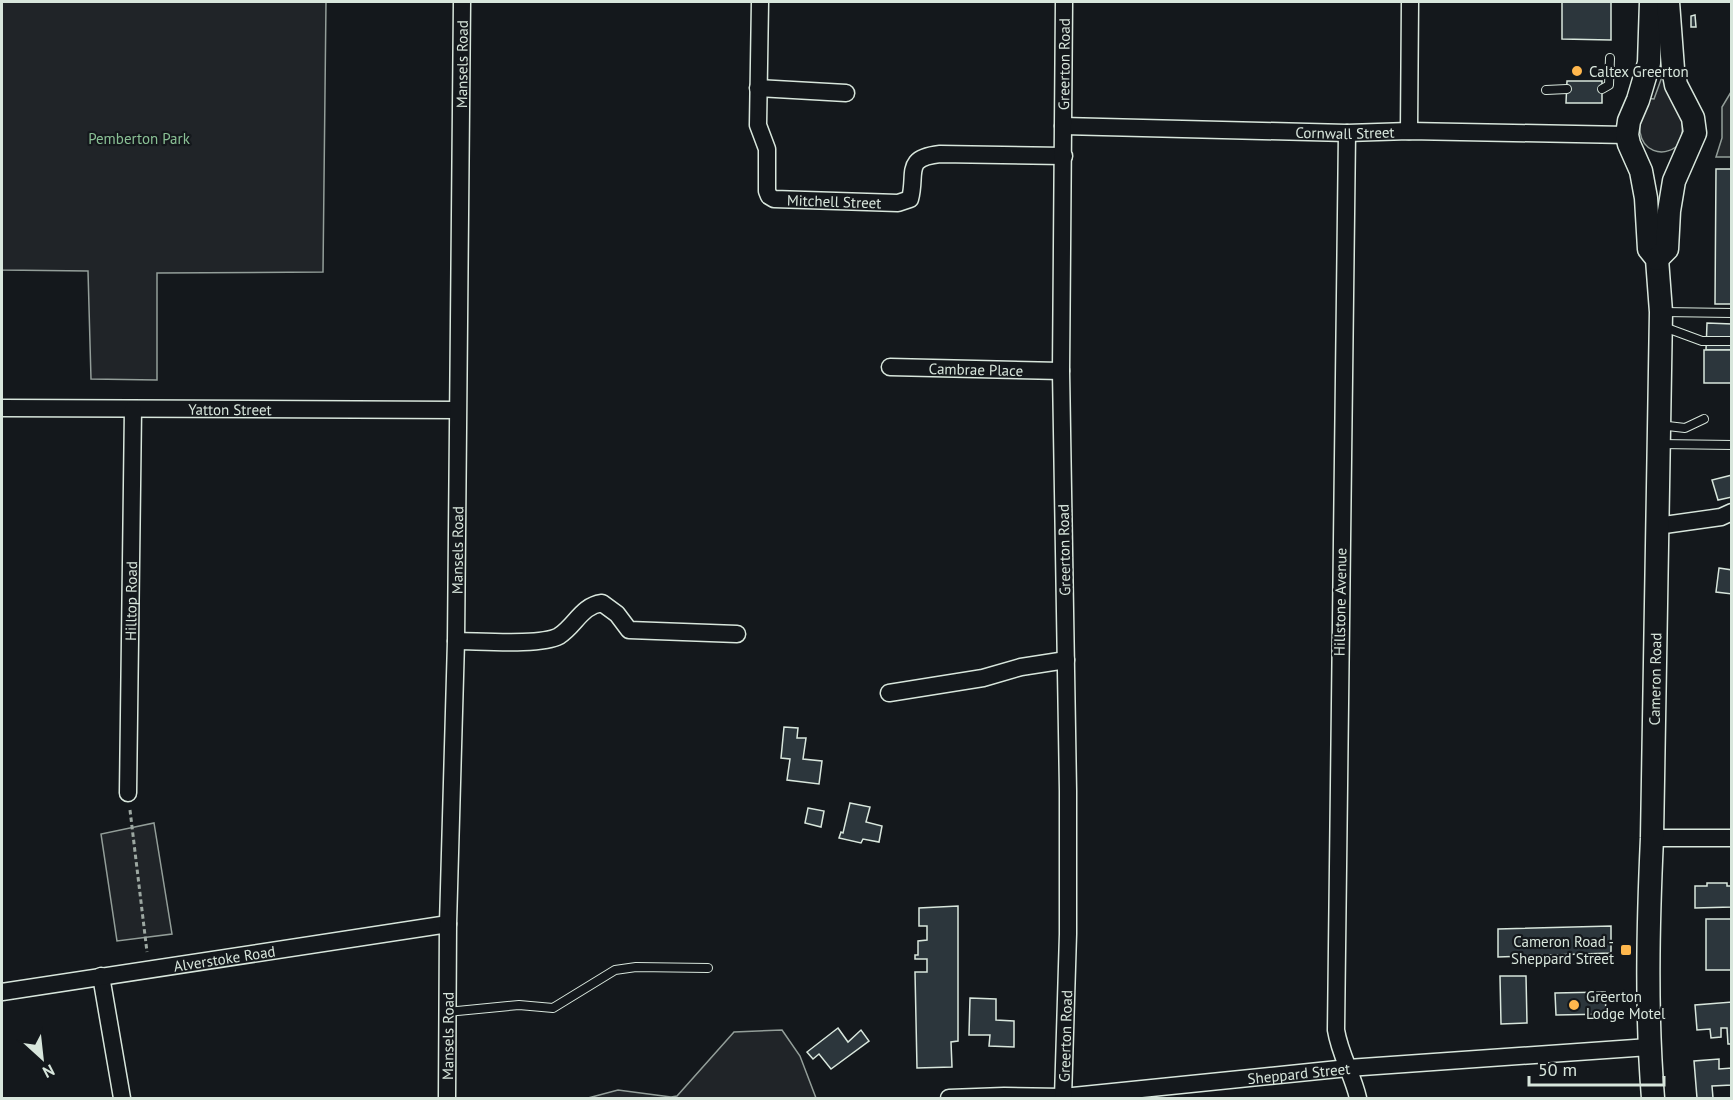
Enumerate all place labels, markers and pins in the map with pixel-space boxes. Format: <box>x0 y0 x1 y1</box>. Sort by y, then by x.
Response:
place label: Caltex Greerton <box>1589 62 1689 81</box>
marker: Caltex Greerton <box>1570 64 1584 78</box>
place label: Cameron Road - Sheppard Street <box>1511 932 1614 968</box>
marker: Cameron Road - Sheppard Street <box>1619 943 1633 957</box>
place label: Greerton Lodge Motel <box>1586 987 1666 1023</box>
marker: Greerton Lodge Motel <box>1567 998 1581 1012</box>

